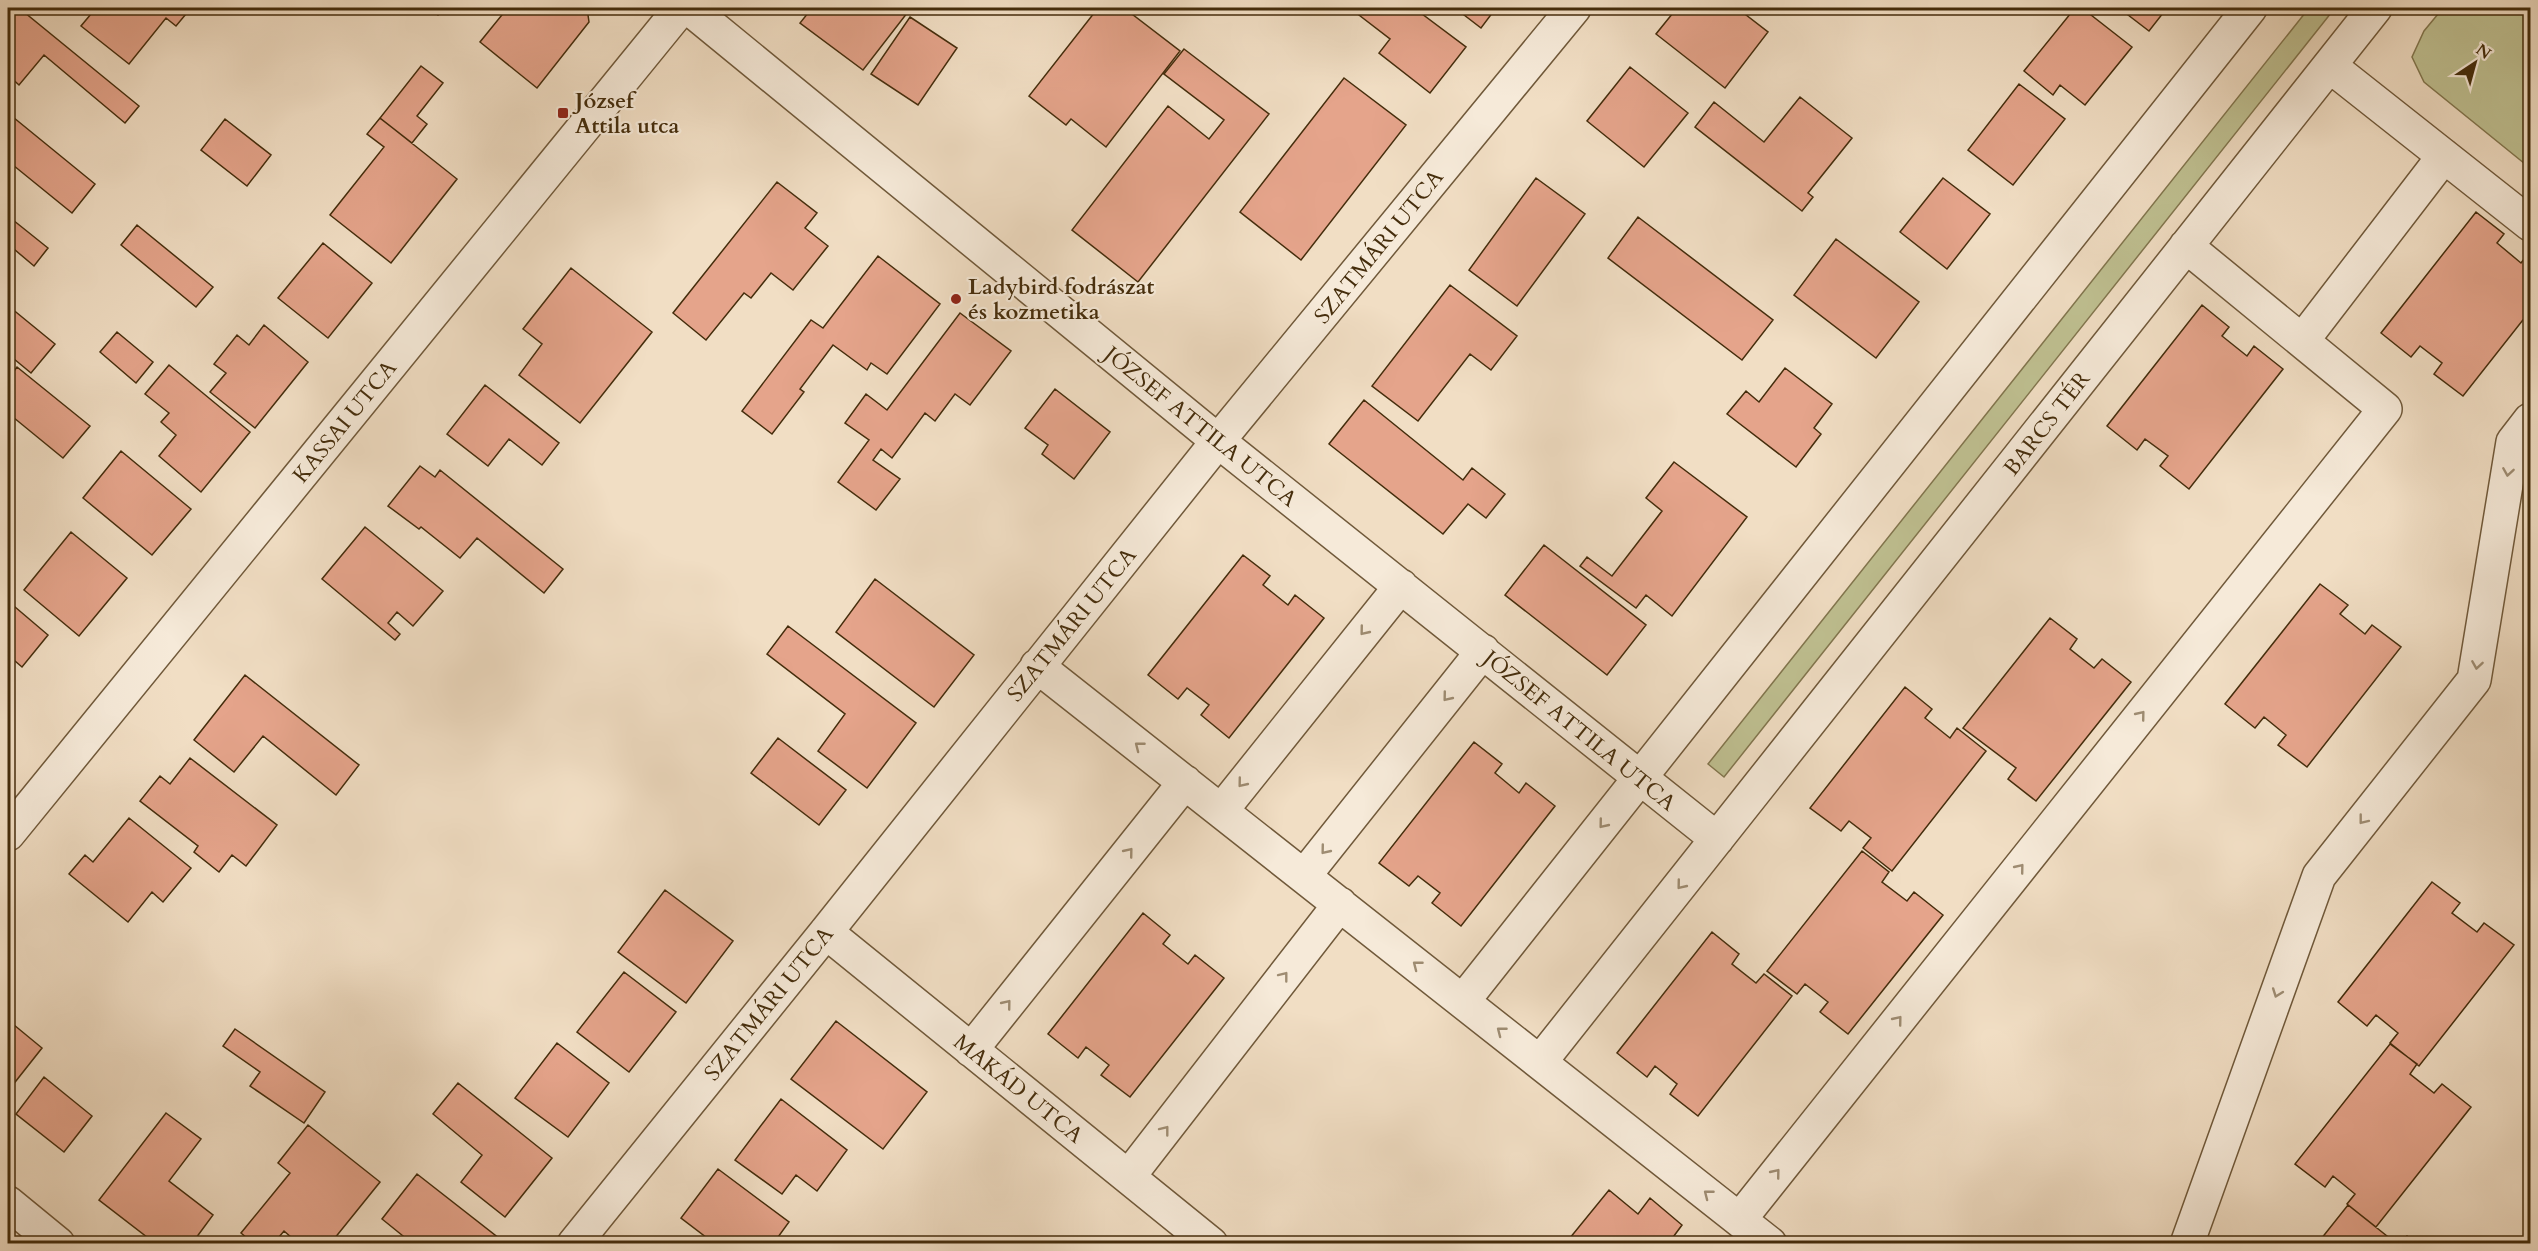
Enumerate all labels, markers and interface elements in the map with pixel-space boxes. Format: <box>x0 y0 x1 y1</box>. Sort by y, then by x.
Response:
north arrow <box>2445 33 2505 93</box>
text: N <box>2471 39 2495 65</box>
place label: József Attila utca <box>572 86 680 141</box>
marker: József Attila utca <box>556 106 570 120</box>
street label: SZATMÁRI UTCA <box>1307 163 1450 330</box>
place label: Ladybird fodrászat és kozmetika <box>968 272 1155 327</box>
marker: Ladybird fodrászat és kozmetika <box>949 292 963 306</box>
street label: JÓZSEF ATTILA UTCA <box>1095 338 1303 514</box>
street label: KASSAI UTCA <box>286 354 404 489</box>
street label: BARCS TÉR <box>1997 365 2097 482</box>
one-way arrow <box>2502 467 2515 477</box>
street label: SZATMÁRI UTCA <box>1000 541 1143 708</box>
one-way arrow <box>1361 625 1372 636</box>
street label: JÓZSEF ATTILA UTCA <box>1474 642 1682 818</box>
one-way arrow <box>2471 659 2484 669</box>
one-way arrow <box>1443 690 1454 701</box>
one-way arrow <box>2134 711 2145 722</box>
one-way arrow <box>1135 743 1146 754</box>
one-way arrow <box>1239 777 1250 788</box>
one-way arrow <box>2360 814 2371 825</box>
one-way arrow <box>1600 817 1611 828</box>
one-way arrow <box>1322 843 1333 854</box>
one-way arrow <box>1122 848 1133 859</box>
one-way arrow <box>2012 864 2023 875</box>
one-way arrow <box>1677 878 1688 889</box>
street label: SZATMÁRI UTCA <box>697 920 840 1087</box>
one-way arrow <box>1412 961 1423 972</box>
one-way arrow <box>1277 972 1288 983</box>
one-way arrow <box>2271 987 2284 998</box>
one-way arrow <box>1000 1000 1011 1011</box>
one-way arrow <box>1891 1016 1902 1027</box>
street label: MAKÁD UTCA <box>947 1027 1090 1151</box>
one-way arrow <box>1497 1028 1508 1039</box>
one-way arrow <box>1157 1126 1168 1137</box>
one-way arrow <box>1769 1169 1780 1180</box>
one-way arrow <box>1704 1190 1715 1201</box>

